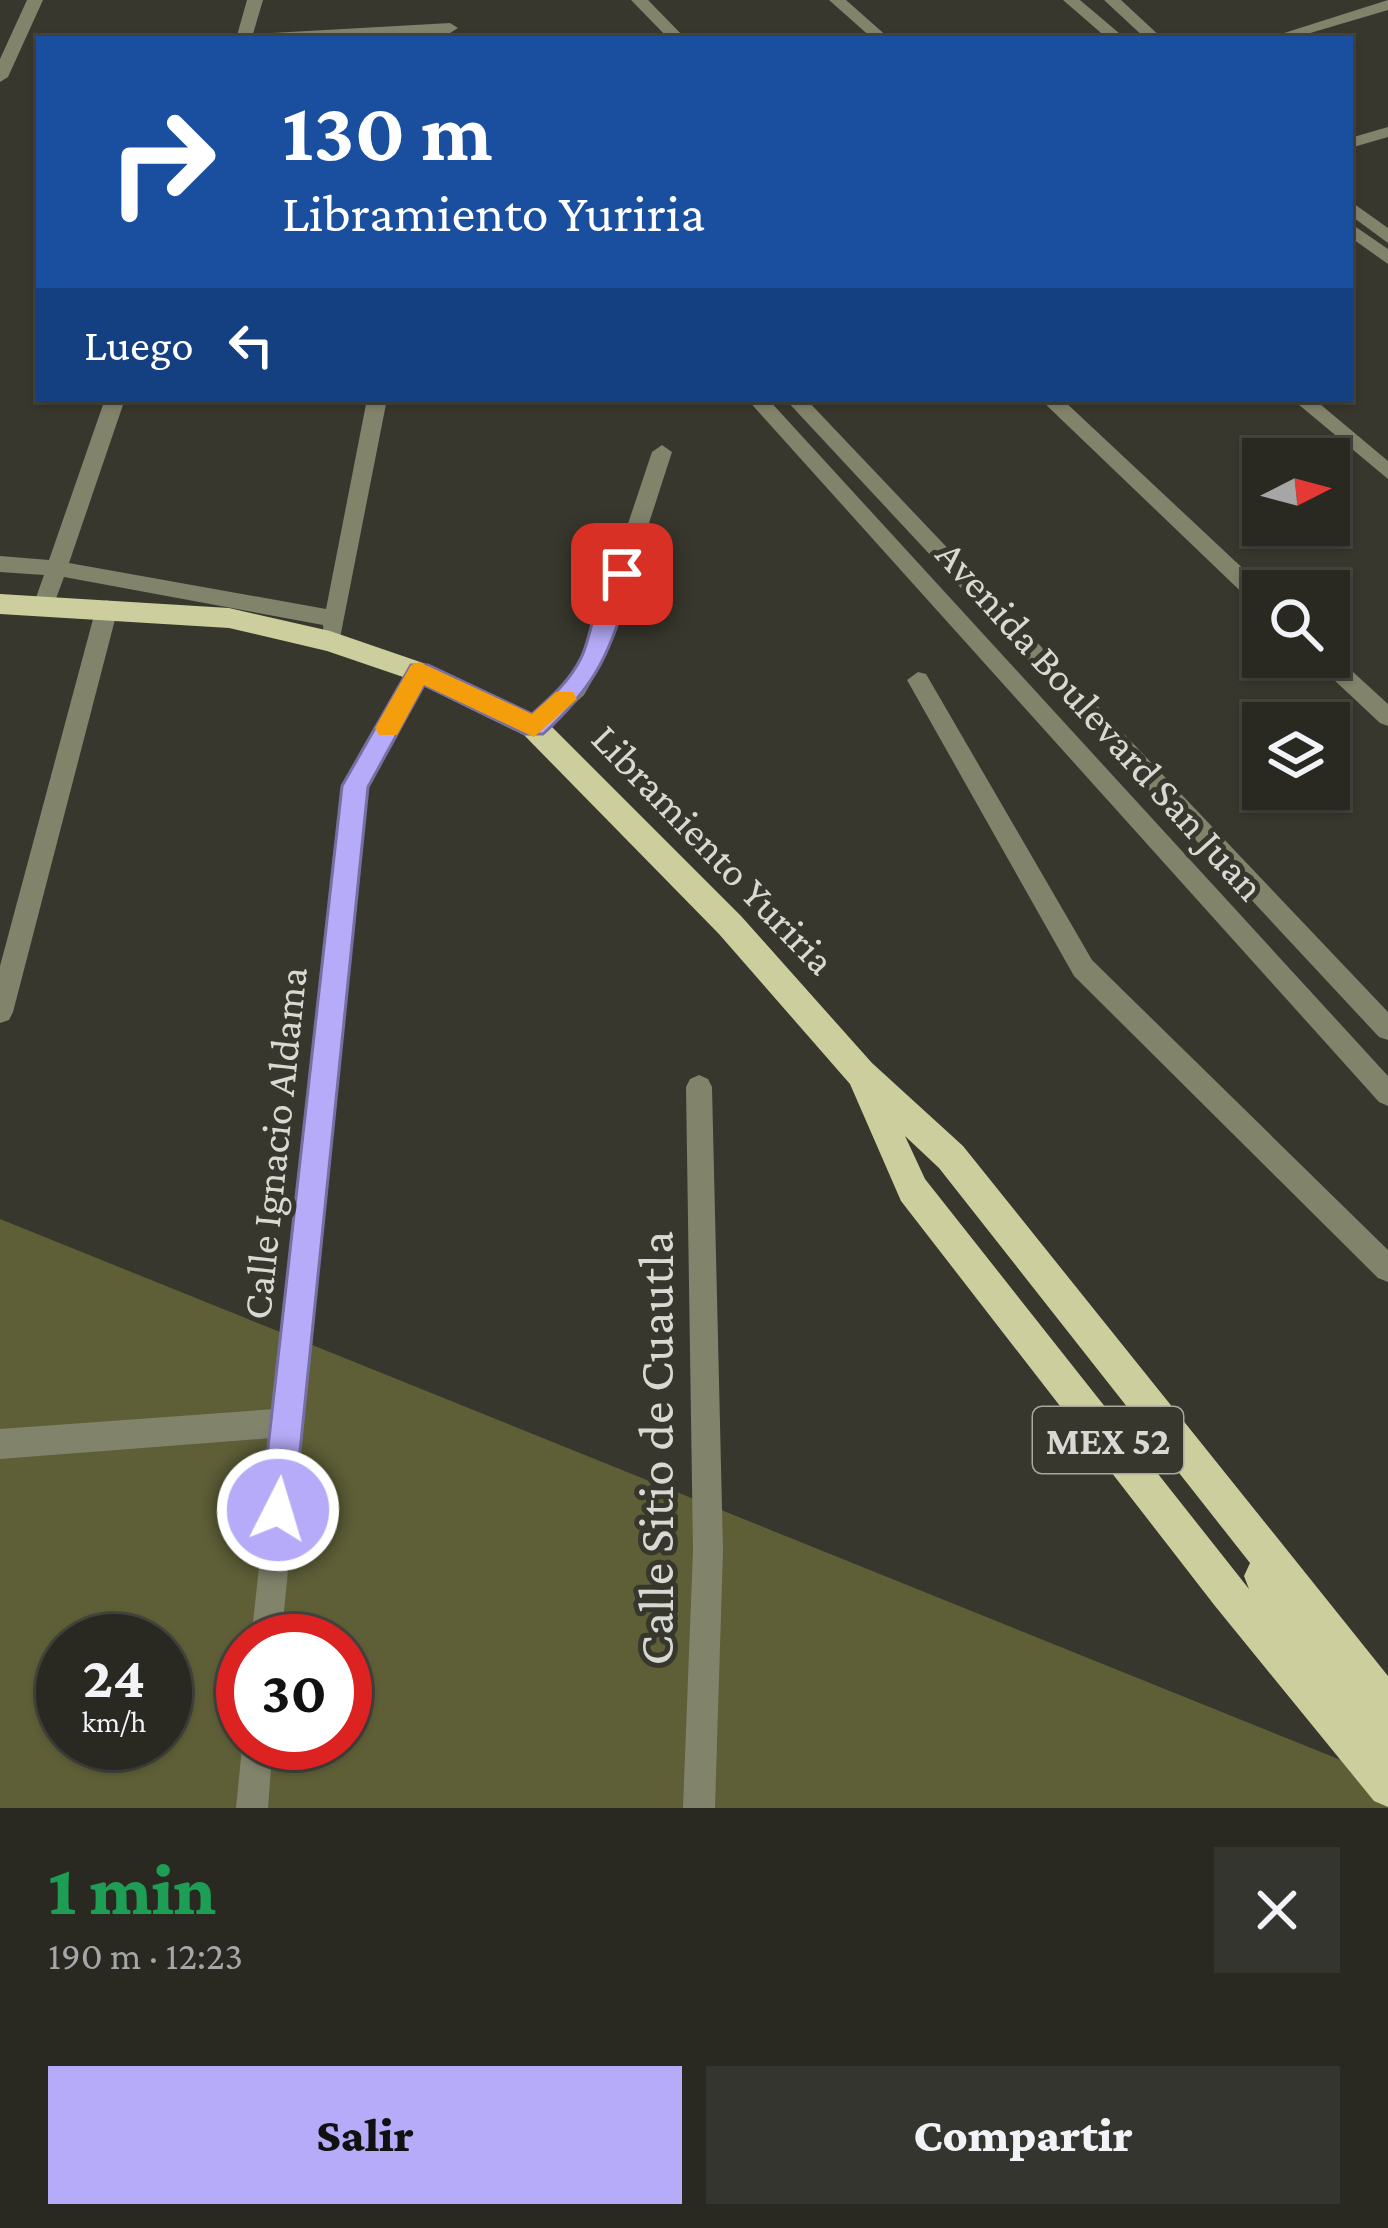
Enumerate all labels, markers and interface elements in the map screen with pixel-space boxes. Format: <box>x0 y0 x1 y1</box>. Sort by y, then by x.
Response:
icon: right <box>84 84 240 240</box>
text: 130 m <box>282 85 493 178</box>
text: Libramiento Yuriria <box>282 183 705 243</box>
icon: left <box>218 312 284 378</box>
text: Luego <box>84 320 194 370</box>
north arrow <box>1242 438 1350 546</box>
map controls <box>1242 438 1350 810</box>
pin <box>571 523 673 625</box>
street label: Avenida Boulevard San Juan <box>927 530 1275 910</box>
icon: arrive <box>589 541 655 607</box>
button: search <box>1242 570 1350 678</box>
button: layers <box>1242 702 1350 810</box>
street label: Libramiento Yuriria <box>583 714 845 984</box>
street label: Calle Ignacio Aldama <box>232 964 316 1322</box>
street label: Calle Sitio de Cuautla <box>627 1231 684 1665</box>
road number: MEX 52 <box>1033 1407 1183 1473</box>
position arrow <box>215 1447 341 1573</box>
speed limit sign: 30 <box>216 1614 372 1770</box>
text: 24 <box>83 1643 145 1710</box>
text: km/h <box>82 1705 146 1738</box>
button: close <box>1214 1847 1340 1973</box>
text: 1 min <box>48 1849 216 1929</box>
text: 190 m · 12:23 <box>48 1934 243 1977</box>
button: Salir <box>48 2066 682 2204</box>
button: Compartir <box>706 2066 1340 2204</box>

